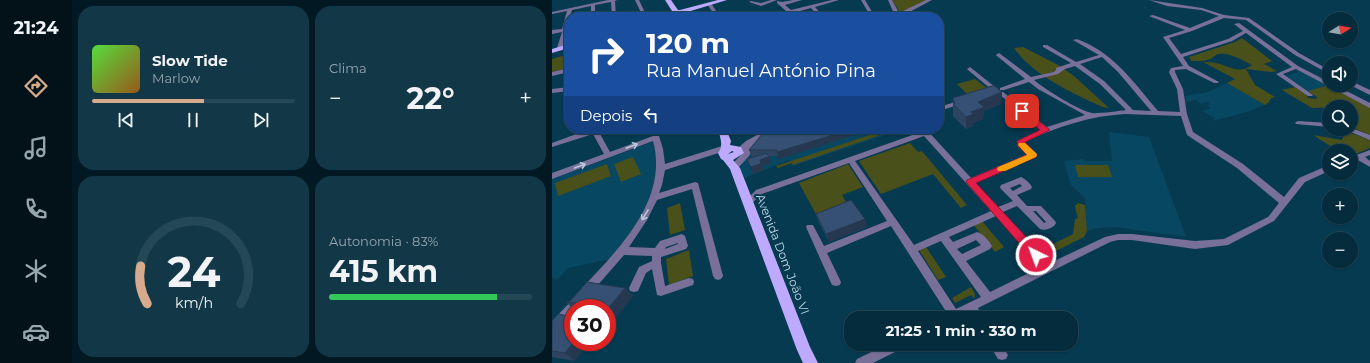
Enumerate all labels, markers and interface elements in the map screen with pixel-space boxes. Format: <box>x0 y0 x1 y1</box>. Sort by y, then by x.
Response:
north arrow <box>1322 12 1358 48</box>
map controls <box>1322 12 1358 268</box>
text: 21:24 <box>13 17 59 39</box>
text: 120 m <box>646 26 730 60</box>
icon: right <box>580 28 632 80</box>
text: Slow Tide <box>152 51 228 70</box>
button: sound <box>1322 56 1358 92</box>
text: Clima <box>329 60 367 76</box>
text: Rua Manuel António Pina <box>646 60 876 82</box>
text: Marlow <box>152 70 200 86</box>
icon: directions <box>22 72 50 100</box>
text: 22° <box>407 80 454 117</box>
text: − <box>329 85 342 112</box>
text: + <box>519 85 532 112</box>
pin <box>1005 94 1039 128</box>
icon: arrive <box>1011 100 1033 122</box>
button: search <box>1322 100 1358 136</box>
icon: left <box>640 104 662 126</box>
text: Depois <box>580 106 632 125</box>
icon: previous <box>115 109 137 131</box>
icon: pause <box>182 109 204 131</box>
icon: next <box>250 109 272 131</box>
icon: music <box>22 134 50 162</box>
one-way arrow <box>625 142 637 150</box>
button: layers <box>1322 144 1358 180</box>
one-way arrow <box>573 161 585 169</box>
button: + <box>1322 188 1358 224</box>
street label: Avenida Dom João VI <box>753 192 813 316</box>
icon: phone <box>22 195 50 223</box>
one-way arrow <box>640 209 648 221</box>
button: − <box>1322 232 1358 268</box>
text: Autonomia · 83% <box>329 233 438 249</box>
position arrow <box>1015 234 1057 276</box>
text: 24 <box>167 247 220 297</box>
text: 415 km <box>329 253 438 290</box>
icon: climate <box>22 257 50 285</box>
text: km/h <box>174 294 213 312</box>
speed limit sign: 30 <box>564 299 616 351</box>
icon: car <box>22 318 50 346</box>
text: 21:25 · 1 min · 330 m <box>885 321 1037 340</box>

